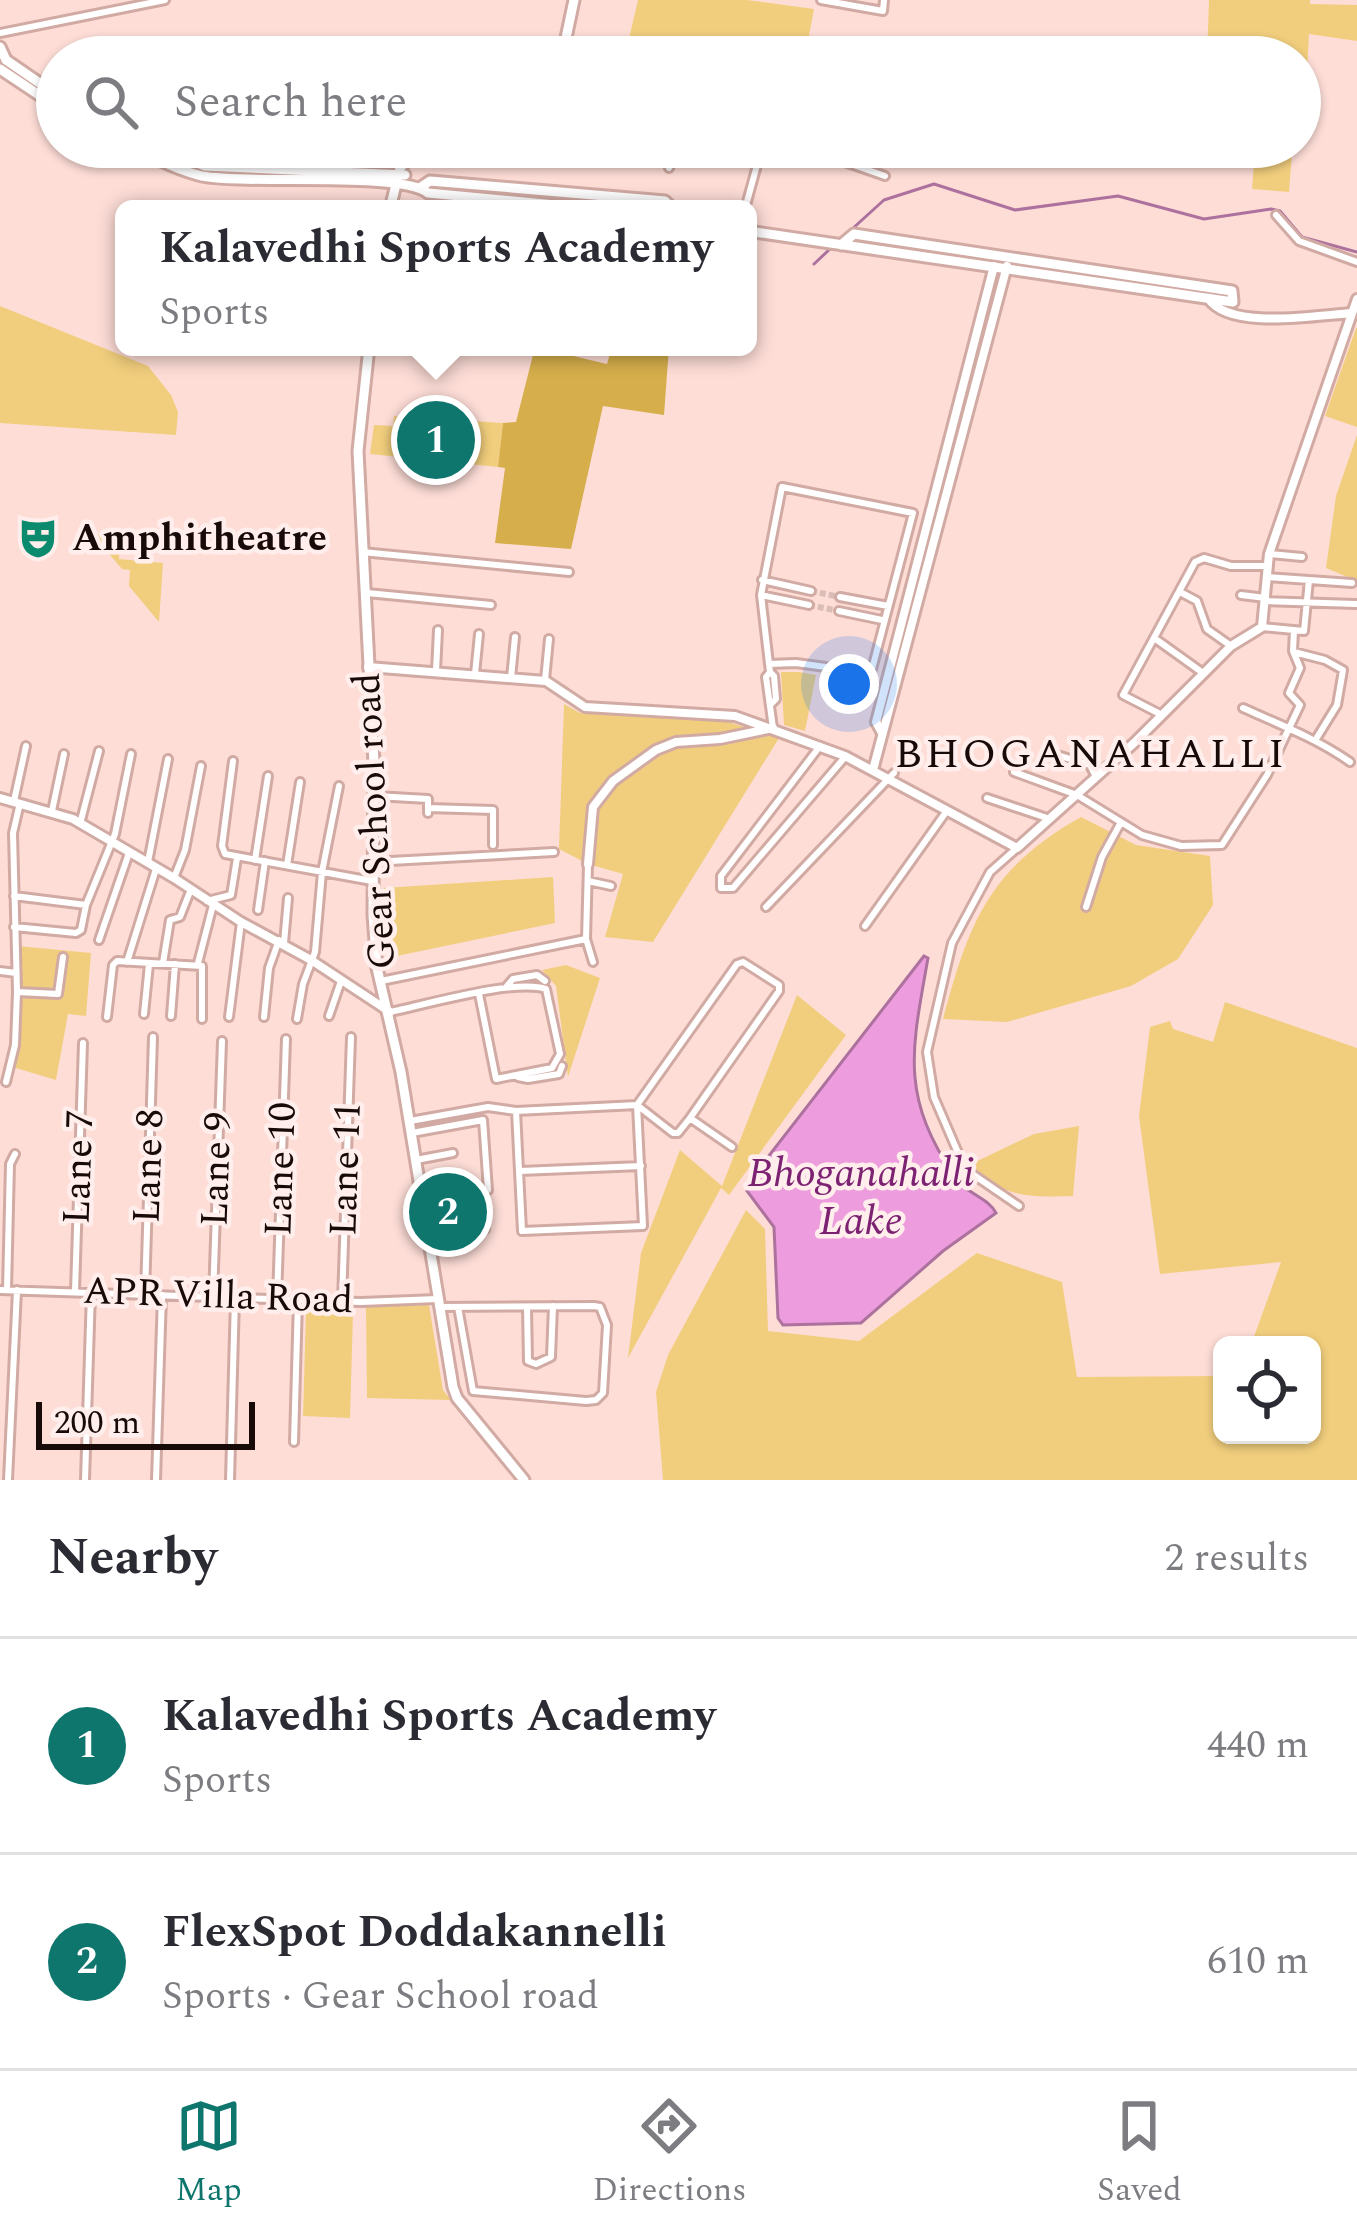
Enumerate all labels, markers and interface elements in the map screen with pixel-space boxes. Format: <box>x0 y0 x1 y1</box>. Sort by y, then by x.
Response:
search box <box>36 36 1321 168</box>
text: Search here <box>174 68 407 137</box>
icon: search <box>78 69 144 135</box>
popup <box>115 200 757 356</box>
text: Kalavedhi Sports Academy <box>159 214 713 283</box>
text: Sports <box>159 283 269 342</box>
pin: 1 <box>397 395 475 485</box>
place label: Amphitheatre <box>72 509 327 568</box>
theatre icon: Amphitheatre <box>15 515 61 561</box>
your location <box>819 654 879 714</box>
street label: Gear School road <box>338 671 412 971</box>
district label: BHOGANAHALLI <box>895 723 1287 786</box>
street label: Lane 10 <box>249 1101 313 1237</box>
street label: Lane 11 <box>314 1101 378 1237</box>
street label: Lane 8 <box>118 1108 180 1224</box>
street label: Lane 7 <box>48 1109 110 1225</box>
street label: Lane 9 <box>186 1111 248 1227</box>
water label: Bhoganahalli Lake <box>747 1142 975 1253</box>
pin: 2 <box>409 1167 487 1257</box>
street label: APR Villa Road <box>82 1262 354 1330</box>
map controls <box>1213 1336 1321 1444</box>
button: locate <box>1213 1336 1321 1444</box>
scale bar <box>36 1396 255 1449</box>
text: 200 m <box>54 1398 140 1448</box>
text: Nearby <box>48 1519 217 1597</box>
text: 2 results <box>1165 1529 1309 1588</box>
text: Kalavedhi Sports Academy <box>162 1682 716 1751</box>
text: 1 <box>76 1716 98 1775</box>
text: 440 m <box>1207 1716 1309 1775</box>
text: Sports <box>162 1751 272 1810</box>
text: FlexSpot Doddakannelli <box>162 1898 667 1967</box>
text: 2 <box>76 1932 98 1991</box>
text: 610 m <box>1207 1932 1309 1991</box>
text: Sports · Gear School road <box>162 1967 599 2026</box>
tab: Map <box>175 2093 242 2215</box>
tab: Directions <box>592 2093 746 2215</box>
tab: Saved <box>1097 2093 1182 2215</box>

